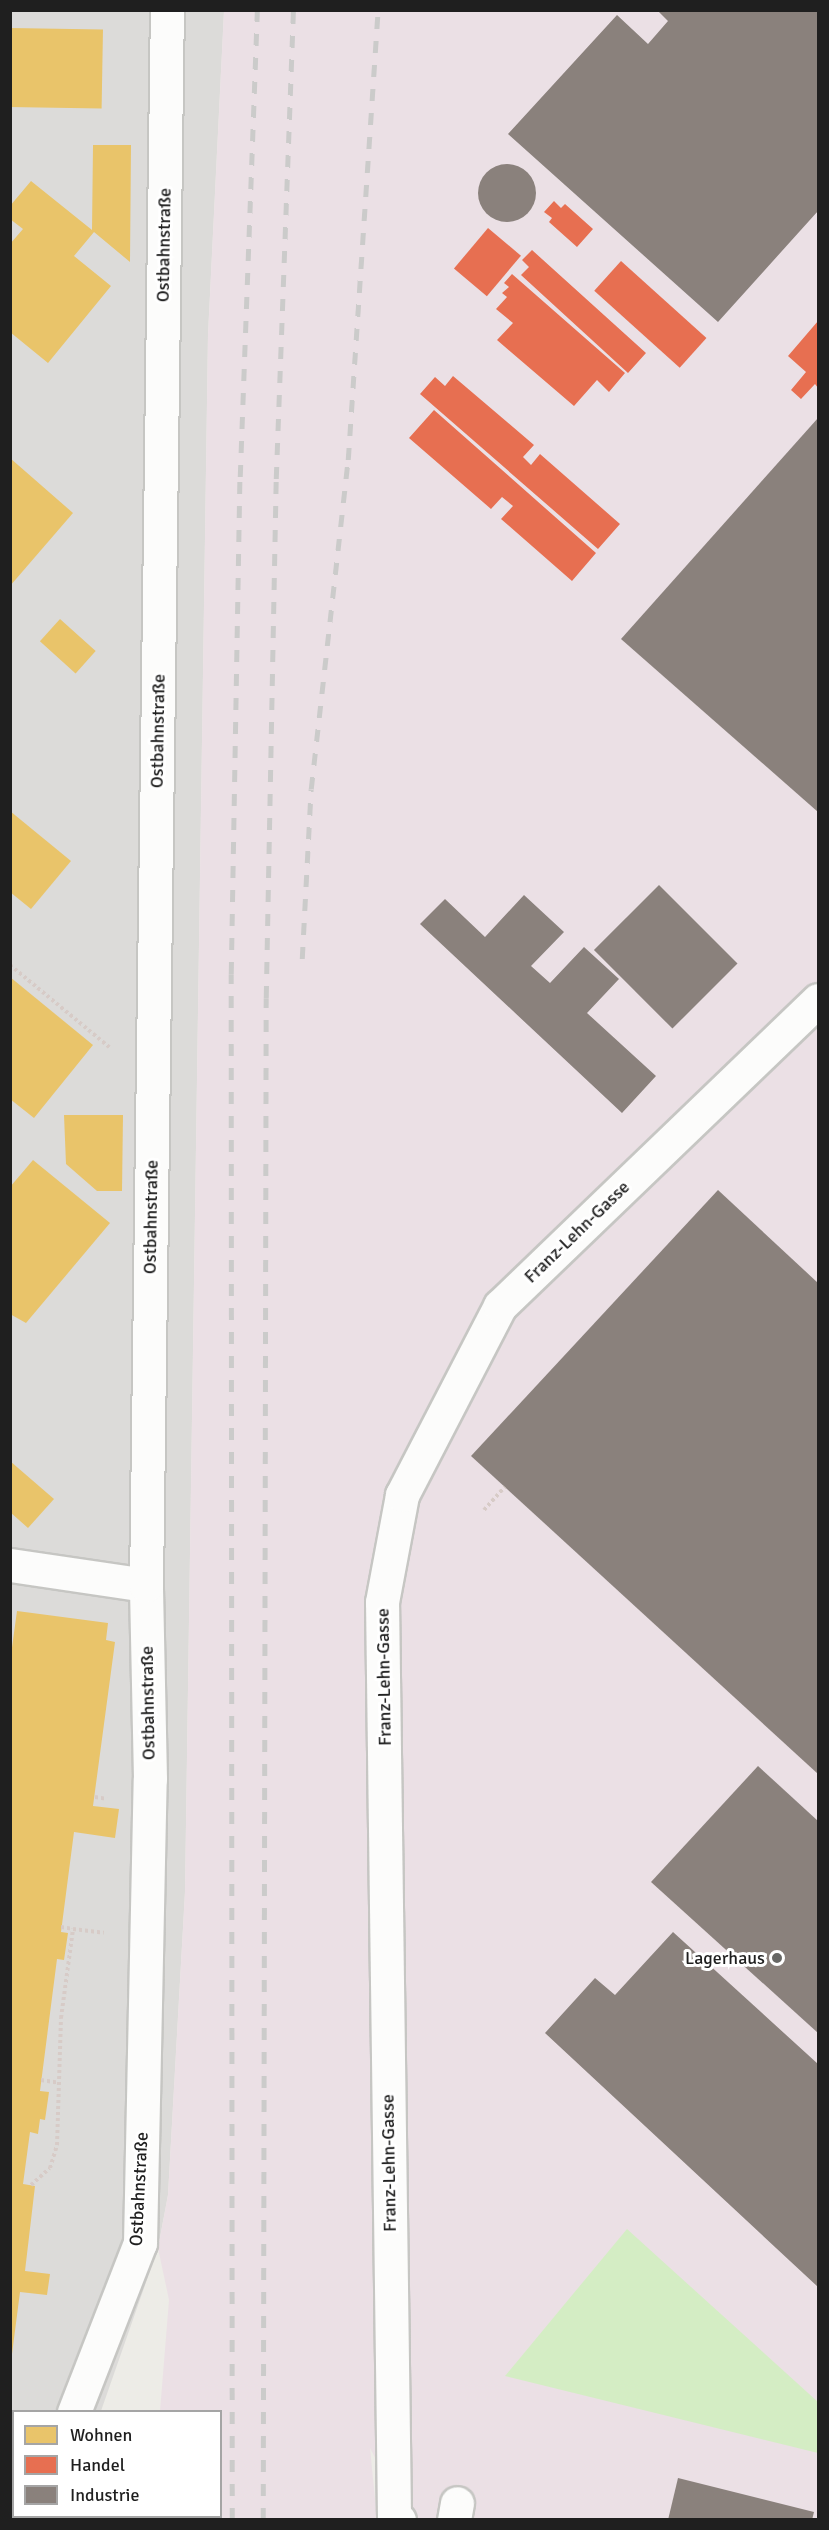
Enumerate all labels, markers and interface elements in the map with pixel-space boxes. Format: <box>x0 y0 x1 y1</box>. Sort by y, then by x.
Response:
street label: Ostbahnstraße <box>152 188 176 302</box>
street label: Ostbahnstraße <box>146 674 170 788</box>
street label: Ostbahnstraße <box>139 1160 163 1274</box>
street label: Franz-Lehn-Gasse <box>520 1176 634 1288</box>
street label: Franz-Lehn-Gasse <box>372 1608 396 1746</box>
street label: Ostbahnstraße <box>136 1646 160 1760</box>
place label: Lagerhaus <box>685 1947 765 1969</box>
marker: Lagerhaus <box>770 1951 784 1965</box>
street label: Franz-Lehn-Gasse <box>377 2094 401 2232</box>
street label: Ostbahnstraße <box>125 2131 153 2247</box>
legend <box>12 2410 222 2518</box>
text: Wohnen <box>70 2424 132 2446</box>
text: Handel <box>70 2454 125 2476</box>
text: Industrie <box>70 2484 140 2506</box>

